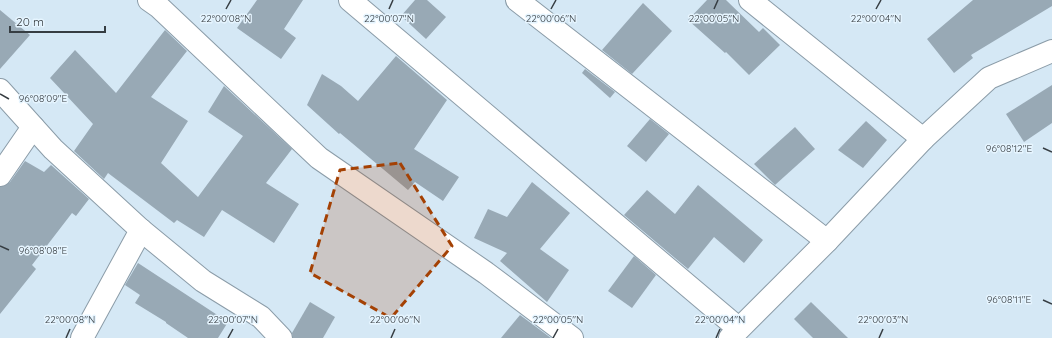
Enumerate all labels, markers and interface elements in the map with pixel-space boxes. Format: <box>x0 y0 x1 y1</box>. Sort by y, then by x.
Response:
scale bar <box>10 8 105 34</box>
text: 22°00'08"N <box>201 12 251 25</box>
text: 22°00'07"N <box>364 12 414 25</box>
text: 22°00'06"N <box>526 12 576 25</box>
text: 22°00'05"N <box>689 12 739 25</box>
text: 22°00'04"N <box>851 12 901 25</box>
text: 20 m <box>16 14 44 29</box>
text: 96°08'09"E <box>19 92 68 105</box>
text: 96°08'12"E <box>986 142 1032 155</box>
text: 96°08'08"E <box>19 244 68 257</box>
text: 96°08'11"E <box>987 293 1032 306</box>
text: 22°00'08"N <box>45 313 95 326</box>
text: 22°00'07"N <box>208 313 258 326</box>
text: 22°00'06"N <box>370 313 420 326</box>
text: 22°00'05"N <box>533 313 583 326</box>
text: 22°00'04"N <box>695 313 745 326</box>
text: 22°00'03"N <box>858 313 908 326</box>

